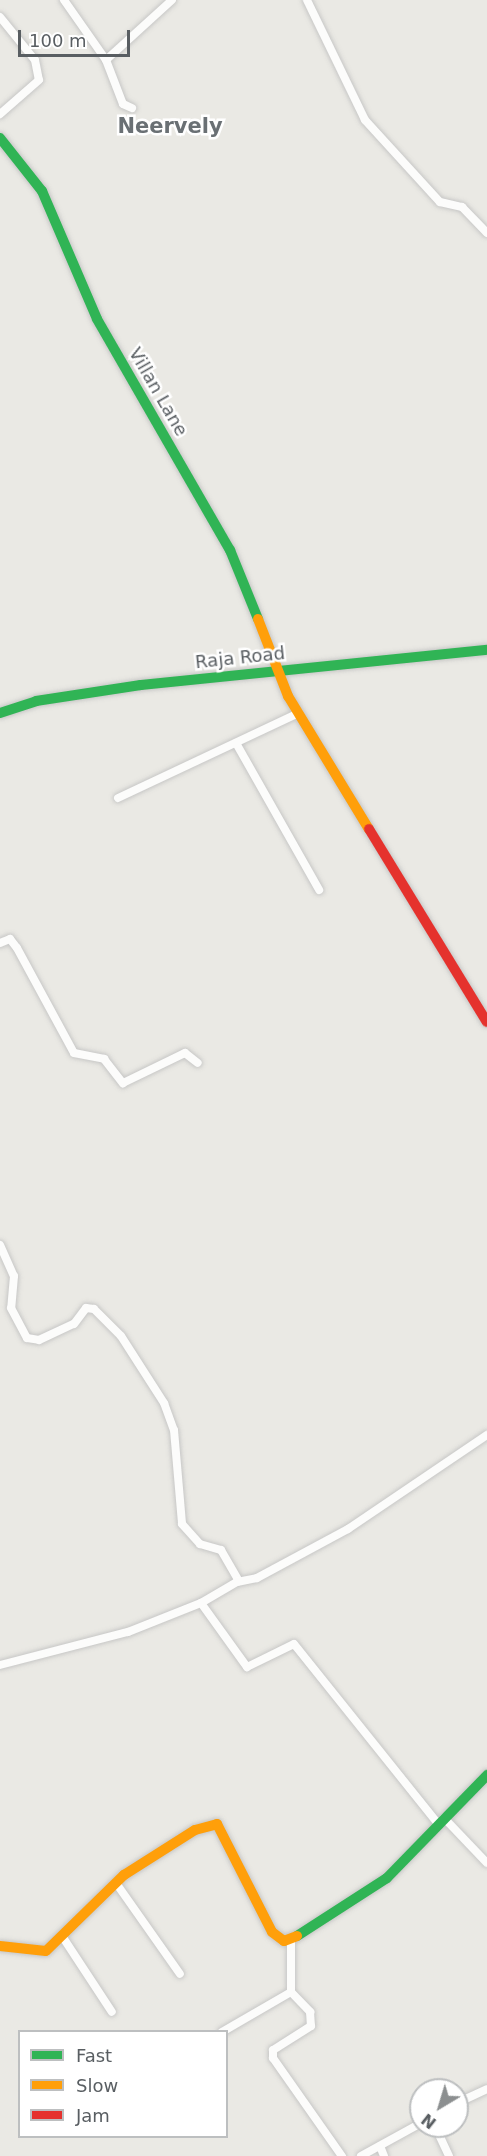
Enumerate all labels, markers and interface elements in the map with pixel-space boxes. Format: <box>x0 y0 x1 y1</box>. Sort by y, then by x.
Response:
scale bar <box>21 18 134 56</box>
text: 100 m <box>29 30 87 51</box>
district label: Neervely <box>117 113 223 139</box>
street label: Villan Lane <box>124 344 192 440</box>
street label: Raja Road <box>194 643 286 673</box>
legend <box>18 2030 228 2138</box>
text: Fast <box>76 2045 112 2066</box>
text: Slow <box>76 2075 118 2096</box>
north arrow <box>409 2078 469 2138</box>
text: Jam <box>76 2105 110 2126</box>
text: N <box>418 2109 440 2133</box>

